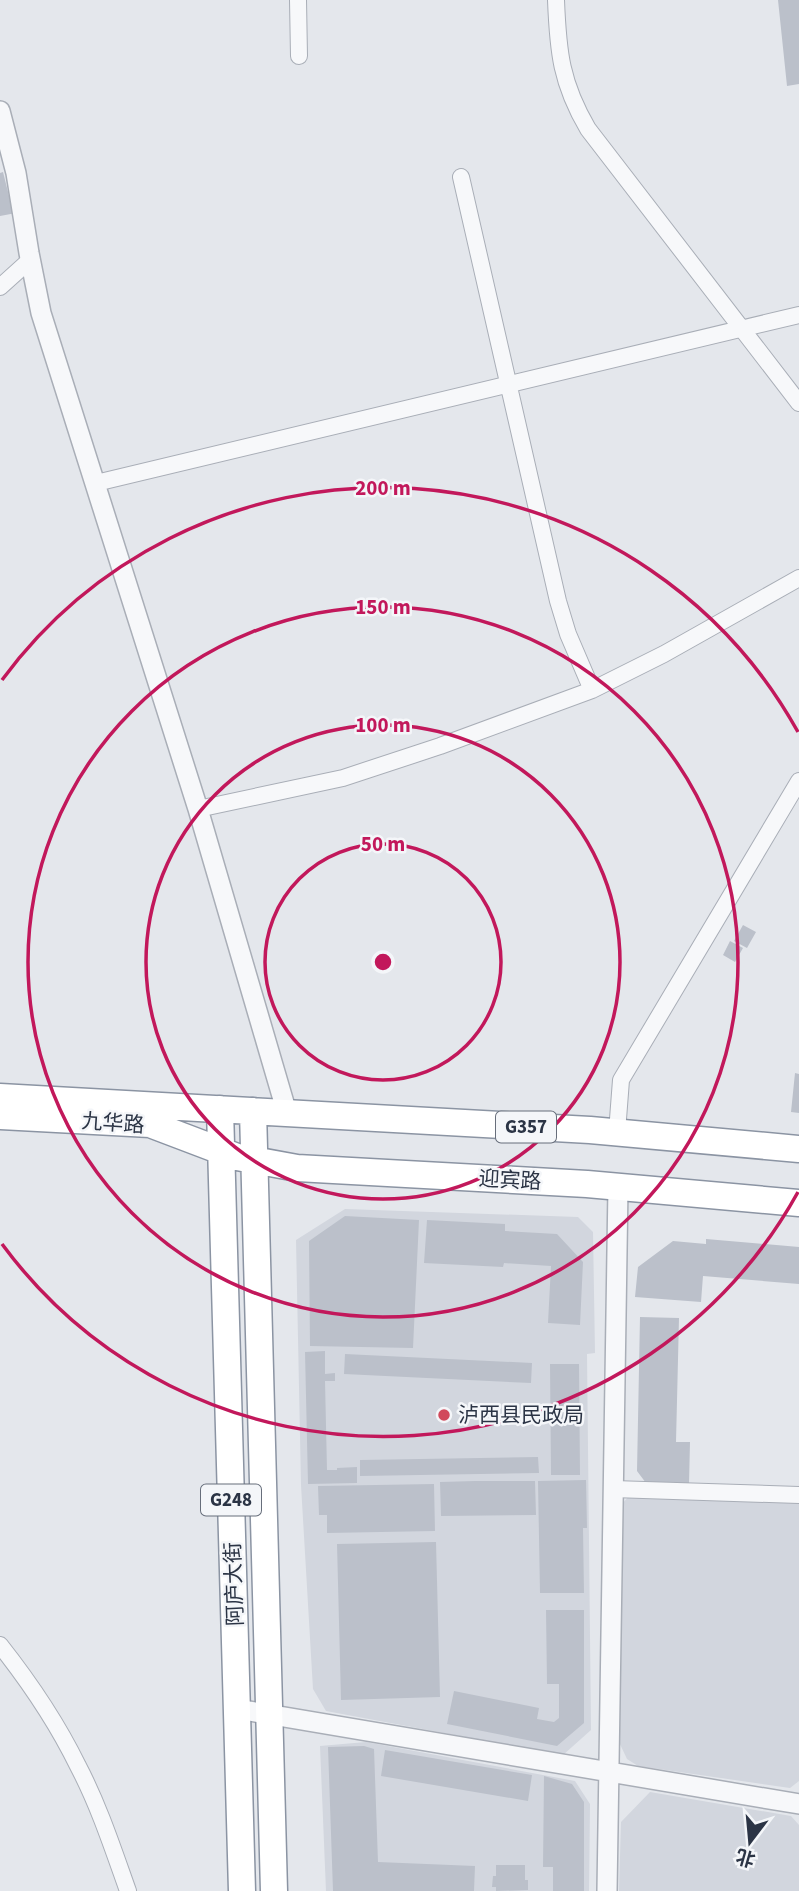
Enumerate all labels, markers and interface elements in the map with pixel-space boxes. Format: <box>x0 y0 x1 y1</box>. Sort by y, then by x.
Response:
text: 200 m <box>355 473 411 503</box>
text: 150 m <box>355 592 411 622</box>
text: 100 m <box>355 710 411 740</box>
text: 50 m <box>361 829 405 859</box>
centre of rings <box>371 950 395 974</box>
street label: 九华路 <box>81 1106 145 1140</box>
road number: G357 <box>496 1112 556 1142</box>
street label: 迎宾路 <box>478 1163 542 1197</box>
place label: 泸西县民政局 <box>458 1400 584 1430</box>
marker: 泸西县民政局 <box>436 1407 452 1423</box>
road number: G248 <box>201 1484 261 1516</box>
street label: 阿庐大街 <box>218 1542 250 1626</box>
north arrow <box>715 1807 785 1877</box>
text: 北 <box>733 1841 759 1872</box>

